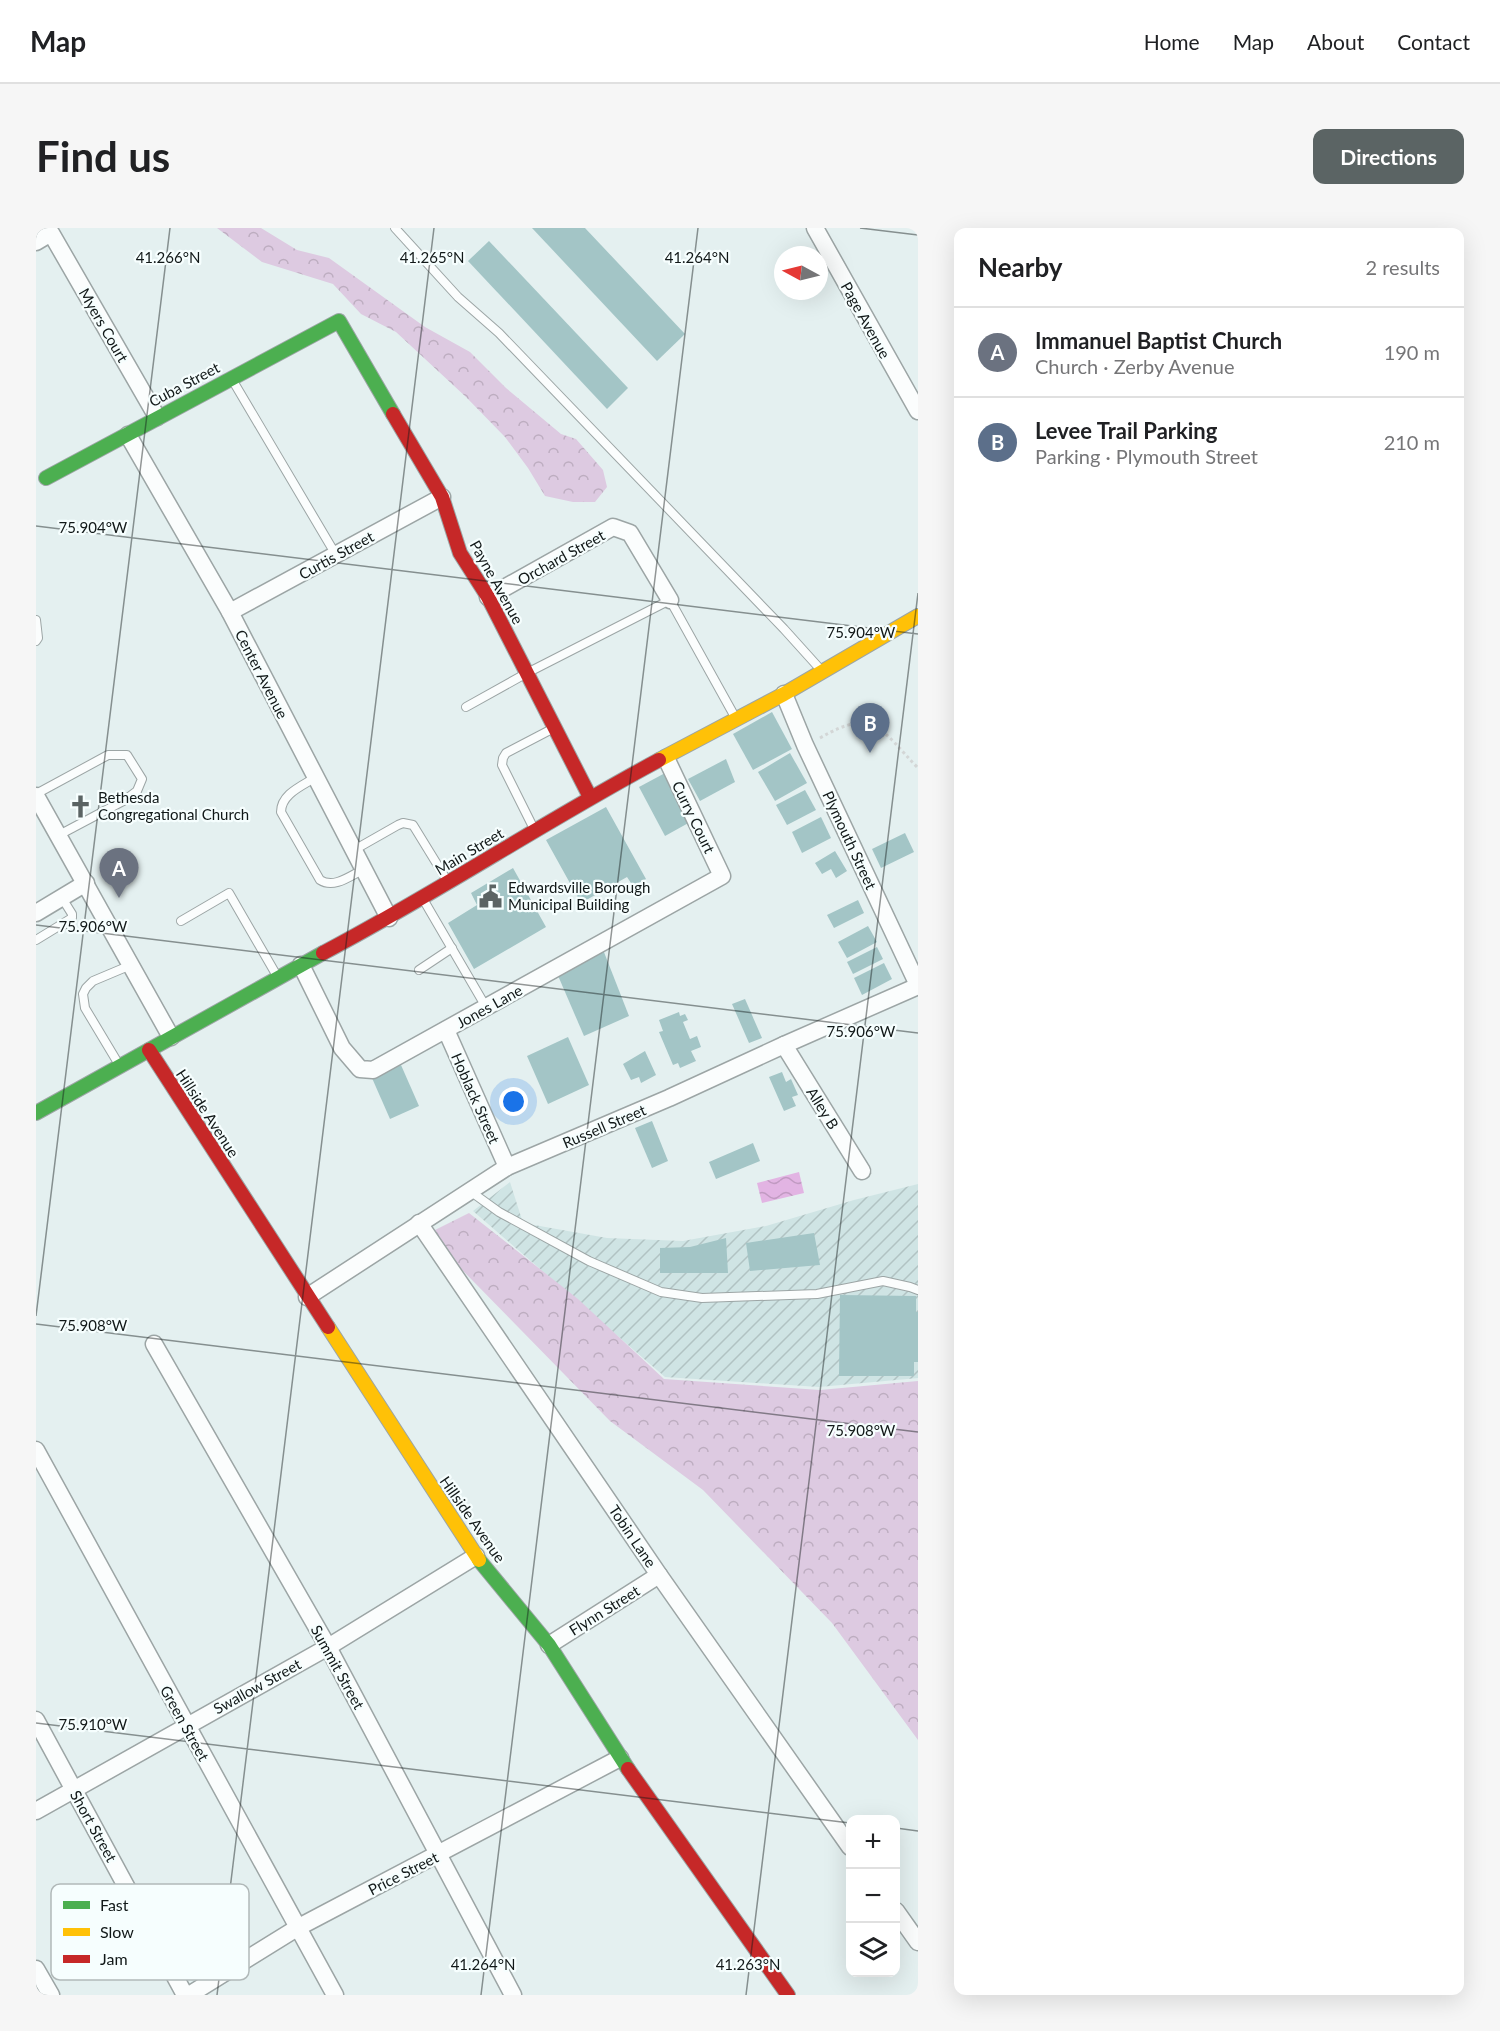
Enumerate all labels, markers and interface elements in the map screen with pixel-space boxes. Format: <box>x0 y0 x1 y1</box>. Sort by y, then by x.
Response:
text: Map <box>30 24 86 58</box>
text: Home <box>1144 29 1200 54</box>
text: Map <box>1233 29 1274 54</box>
text: About <box>1307 29 1364 54</box>
text: Contact <box>1397 29 1470 54</box>
button: Directions <box>1313 129 1464 184</box>
text: Find us <box>36 131 170 181</box>
north arrow <box>774 246 828 300</box>
text: 41.266°N <box>136 248 200 266</box>
text: 41.265°N <box>400 248 464 266</box>
text: 41.264°N <box>665 248 729 266</box>
text: Nearby <box>978 251 1063 283</box>
text: 2 results <box>1365 255 1440 279</box>
street label: Page Avenue <box>838 279 894 362</box>
street label: Myers Court <box>76 285 133 366</box>
text: Immanuel Baptist Church <box>1035 327 1282 354</box>
text: A <box>991 340 1004 364</box>
text: 190 m <box>1384 340 1440 364</box>
text: Church · Zerby Avenue <box>1035 354 1235 378</box>
street label: Cuba Street <box>146 358 223 410</box>
text: Levee Trail Parking <box>1035 417 1217 444</box>
text: B <box>991 430 1004 454</box>
text: 210 m <box>1384 430 1440 454</box>
text: Parking · Plymouth Street <box>1035 444 1258 468</box>
text: 75.904°W <box>59 518 128 536</box>
street label: Orchard Street <box>514 525 608 588</box>
street label: Curtis Street <box>295 527 377 583</box>
street label: Payne Avenue <box>467 537 527 627</box>
text: 75.904°W <box>827 623 896 641</box>
street label: Center Avenue <box>232 626 292 722</box>
pin: B <box>850 704 890 753</box>
street label: Curry Court <box>669 778 719 857</box>
place label: Bethesda Congregational Church <box>98 788 249 823</box>
street label: Plymouth Street <box>819 788 881 893</box>
church icon: Bethesda Congregational Church <box>67 793 93 819</box>
street label: Main Street <box>432 823 507 878</box>
pin: A <box>100 848 139 898</box>
place label: Edwardsville Borough Municipal Building <box>508 878 650 913</box>
public building icon: Edwardsville Borough Municipal Building <box>477 883 503 909</box>
text: 75.906°W <box>59 917 128 935</box>
street label: Jones Lane <box>453 980 525 1031</box>
text: 75.906°W <box>827 1022 896 1040</box>
street label: Hoblack Street <box>448 1050 504 1147</box>
street label: Hillside Avenue <box>173 1066 243 1160</box>
street label: Alley B <box>803 1084 843 1132</box>
your location <box>499 1087 528 1116</box>
street label: Russell Street <box>560 1100 649 1152</box>
text: 75.908°W <box>59 1316 128 1334</box>
text: 75.908°W <box>827 1421 896 1439</box>
street label: Hillside Avenue <box>437 1472 510 1566</box>
street label: Tobin Lane <box>606 1501 660 1571</box>
street label: Flynn Street <box>565 1581 643 1639</box>
street label: Summit Street <box>308 1622 369 1713</box>
street label: Swallow Street <box>210 1654 304 1717</box>
street label: Green Street <box>157 1682 213 1764</box>
text: 75.910°W <box>59 1715 128 1733</box>
street label: Short Street <box>67 1787 121 1865</box>
map controls <box>846 1815 900 1977</box>
button: + <box>846 1815 900 1869</box>
street label: Price Street <box>365 1847 442 1898</box>
button: − <box>846 1869 900 1923</box>
legend <box>51 1884 249 1980</box>
text: Fast <box>100 1895 129 1914</box>
text: Slow <box>100 1922 134 1941</box>
button: layers <box>846 1923 900 1977</box>
text: Jam <box>100 1949 128 1968</box>
text: 41.264°N <box>451 1955 515 1973</box>
text: 41.263°N <box>716 1955 780 1973</box>

